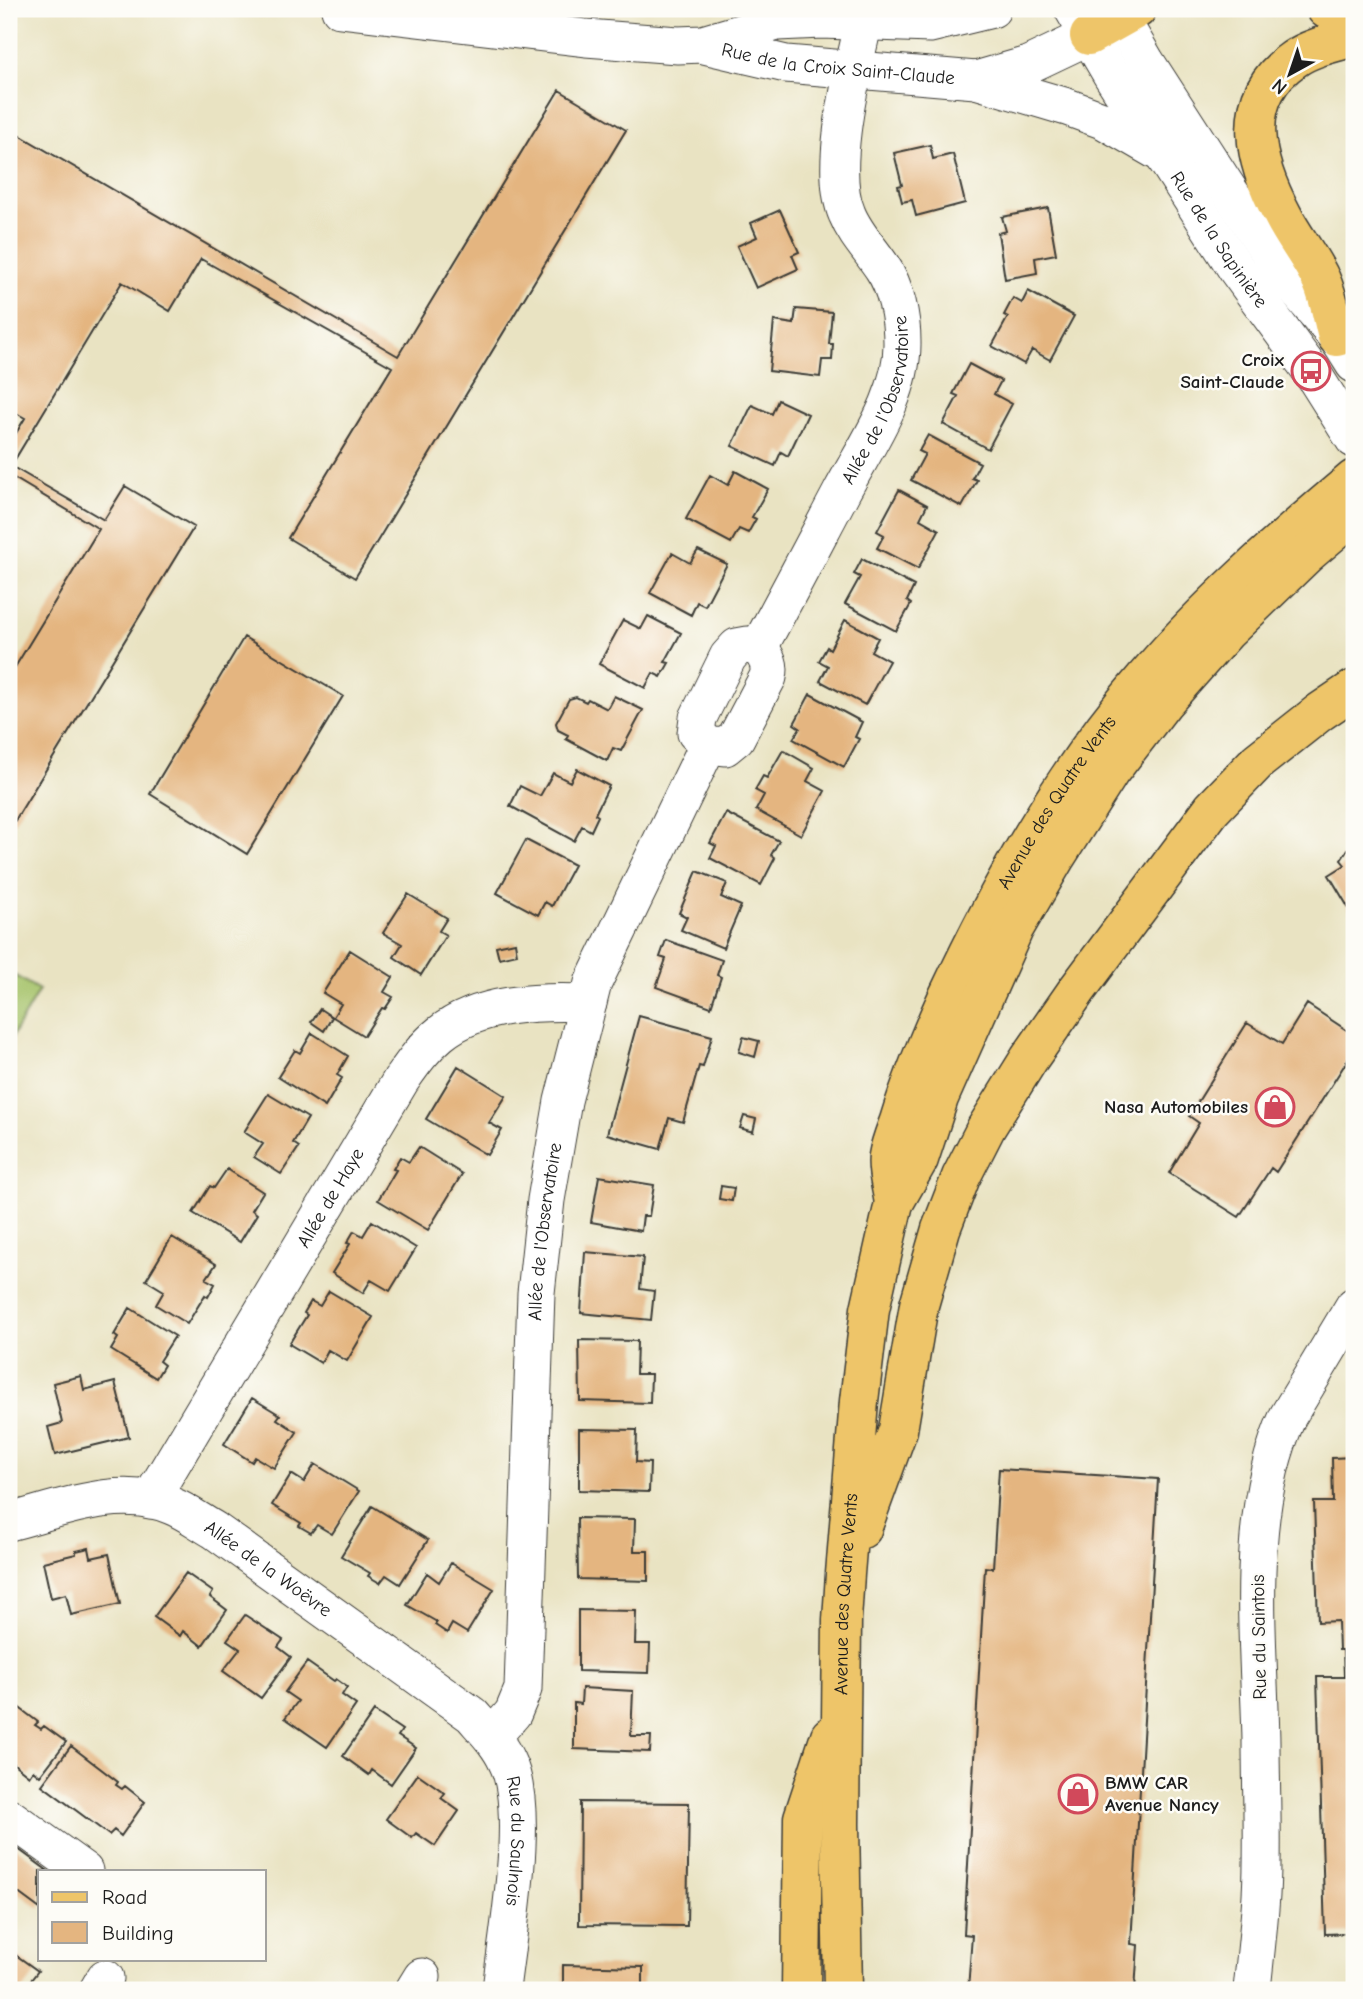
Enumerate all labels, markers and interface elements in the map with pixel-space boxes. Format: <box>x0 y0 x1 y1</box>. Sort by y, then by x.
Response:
street label: Rue de la Croix Saint-Claude <box>719 38 956 89</box>
north arrow <box>1254 38 1324 108</box>
text: N <box>1268 74 1292 99</box>
street label: Rue de la Sapinière <box>1166 167 1272 312</box>
street label: Allée de l'Observatoire <box>837 314 913 488</box>
place label: Croix Saint-Claude <box>1180 349 1285 393</box>
bus stop icon: Croix Saint-Claude <box>1290 350 1332 392</box>
street label: Avenue des Quatre Vents <box>993 711 1121 893</box>
shop icon: Nasa Automobiles <box>1254 1086 1296 1128</box>
place label: Nasa Automobiles <box>1104 1096 1248 1118</box>
street label: Allée de l'Observatoire <box>524 1141 567 1321</box>
street label: Allée de Haye <box>292 1144 369 1252</box>
street label: Avenue des Quatre Vents <box>830 1492 862 1695</box>
street label: Allée de la Woëvre <box>201 1516 336 1622</box>
street label: Rue du Saintois <box>1247 1574 1271 1700</box>
place label: BMW CAR Avenue Nancy <box>1105 1772 1219 1816</box>
shop icon: BMW CAR Avenue Nancy <box>1057 1773 1099 1815</box>
street label: Rue du Saulnois <box>501 1774 528 1907</box>
legend <box>38 1870 266 1960</box>
text: Road <box>102 1885 147 1909</box>
text: Building <box>102 1921 174 1945</box>

